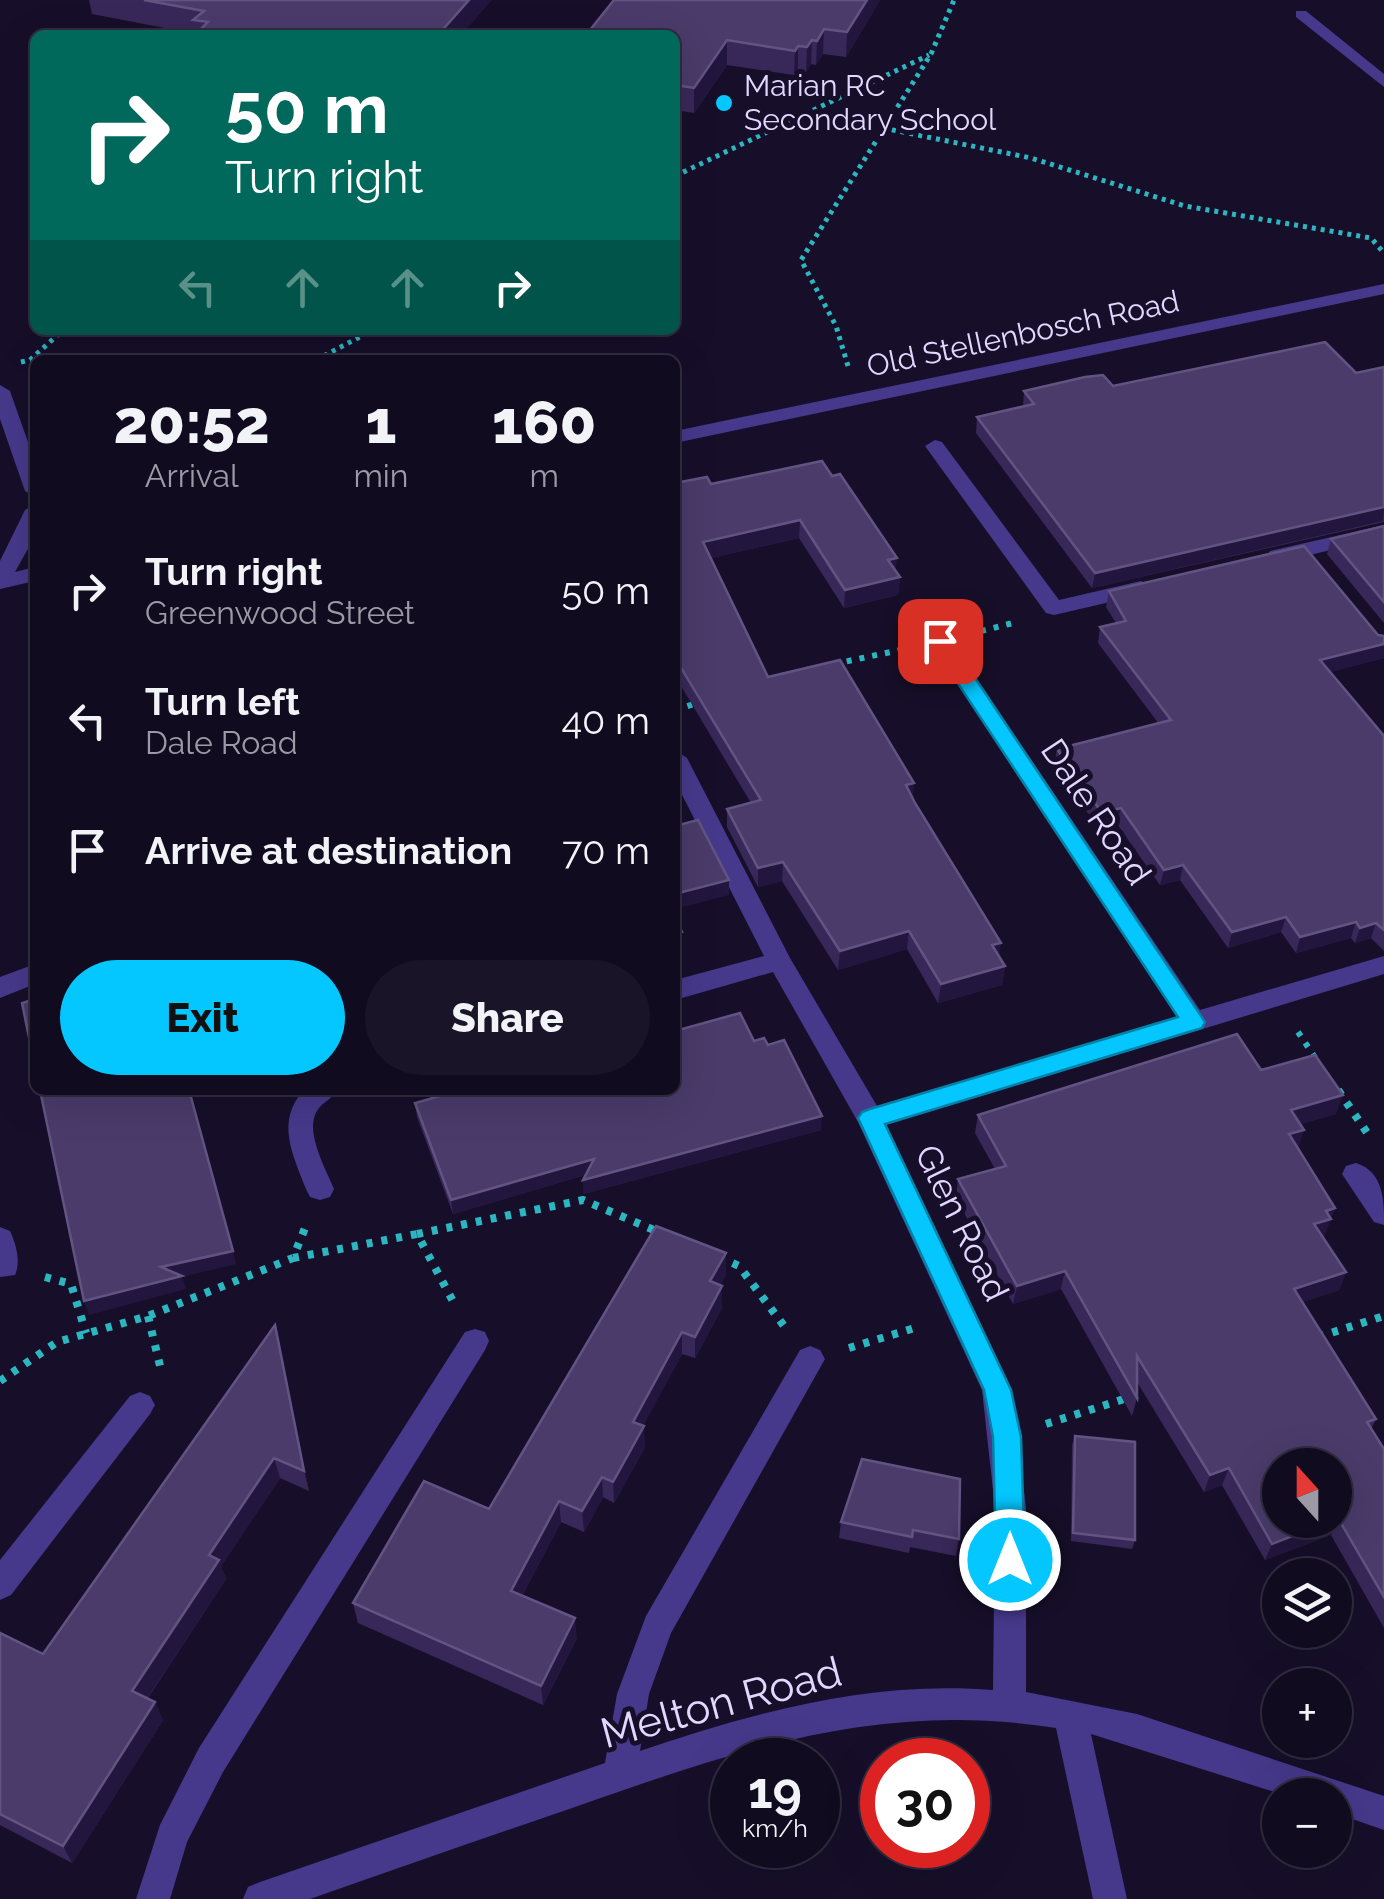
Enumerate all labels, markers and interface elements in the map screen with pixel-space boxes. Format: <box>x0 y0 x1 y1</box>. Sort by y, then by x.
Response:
text: 50 m <box>225 67 389 149</box>
place label: Marian RC Secondary School <box>744 68 997 137</box>
icon: right <box>60 70 190 200</box>
marker: Marian RC Secondary School <box>713 92 735 114</box>
text: Turn right <box>225 151 423 204</box>
icon: left <box>170 260 225 315</box>
icon: ahead <box>275 260 330 315</box>
icon: ahead <box>380 260 435 315</box>
icon: right <box>485 260 540 315</box>
street label: Old Stellenbosch Road <box>864 283 1182 384</box>
text: 20:52 <box>114 387 270 457</box>
text: 1 <box>365 387 397 457</box>
text: 160 <box>492 387 596 457</box>
text: Arrival <box>145 457 239 494</box>
text: min <box>353 457 408 494</box>
text: m <box>530 457 559 494</box>
text: Turn right <box>145 549 322 594</box>
icon: right <box>60 563 115 618</box>
text: 50 m <box>561 568 650 613</box>
text: Greenwood Street <box>145 594 415 631</box>
pin <box>898 599 983 684</box>
icon: arrive <box>913 614 968 669</box>
text: Turn left <box>145 679 300 724</box>
icon: left <box>60 693 115 748</box>
text: 40 m <box>561 698 650 743</box>
text: Dale Road <box>145 724 298 761</box>
street label: Dale Road <box>1033 731 1160 892</box>
icon: arrive <box>60 823 115 878</box>
text: Arrive at destination <box>145 828 512 873</box>
text: 70 m <box>562 828 650 873</box>
button: Exit <box>60 960 345 1075</box>
button: Share <box>365 960 650 1075</box>
street label: Glen Road <box>907 1138 1018 1307</box>
north arrow <box>1262 1448 1352 1538</box>
map controls <box>1262 1448 1352 1868</box>
position arrow <box>958 1508 1062 1612</box>
button: layers <box>1262 1558 1352 1648</box>
street label: Melton Road <box>595 1647 847 1758</box>
button: + <box>1262 1668 1352 1758</box>
speed limit sign: 30 <box>860 1738 990 1868</box>
text: 19 <box>748 1761 802 1820</box>
button: − <box>1262 1778 1352 1868</box>
text: km/h <box>742 1813 808 1843</box>

